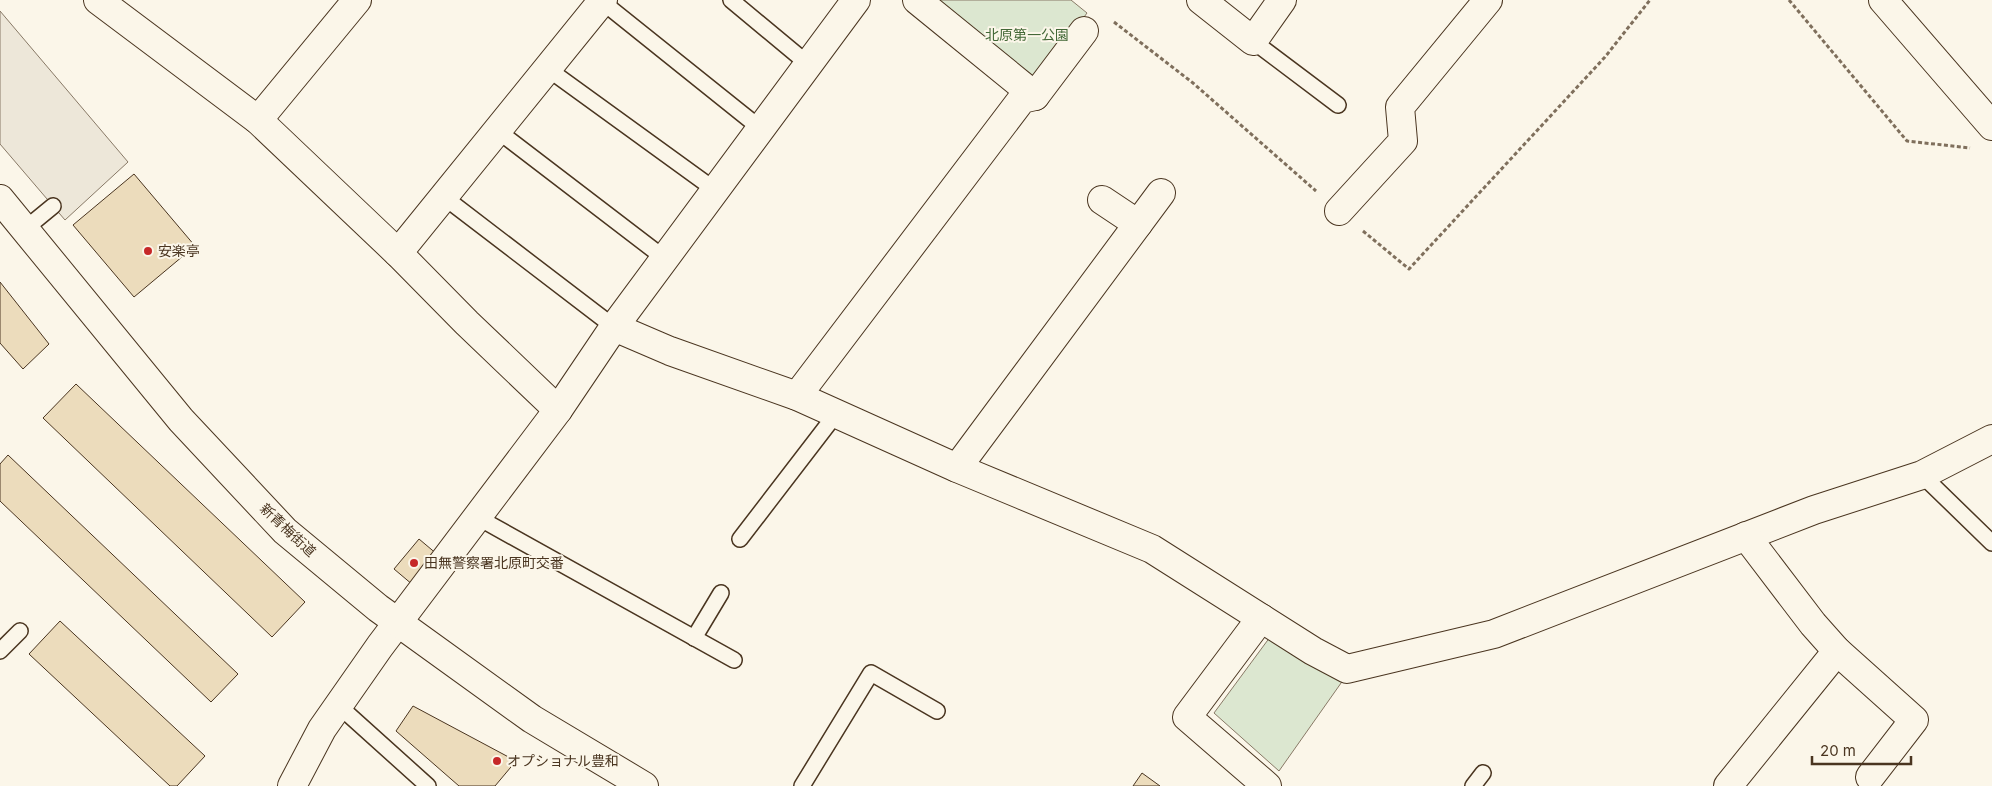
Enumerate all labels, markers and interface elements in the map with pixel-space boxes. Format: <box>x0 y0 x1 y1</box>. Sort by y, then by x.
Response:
park label: 北原第一公園 <box>985 26 1069 43</box>
place label: 安楽亭 <box>158 242 200 259</box>
marker: 安楽亭 <box>142 245 154 257</box>
street label: 新青梅街道 <box>257 500 320 560</box>
place label: 田無警察署北原町交番 <box>424 554 564 571</box>
marker: 田無警察署北原町交番 <box>408 557 420 569</box>
scale bar <box>1812 734 1911 766</box>
text: 20 m <box>1820 741 1856 760</box>
place label: オプショナル豊和 <box>507 752 619 769</box>
marker: オプショナル豊和 <box>491 755 503 767</box>

